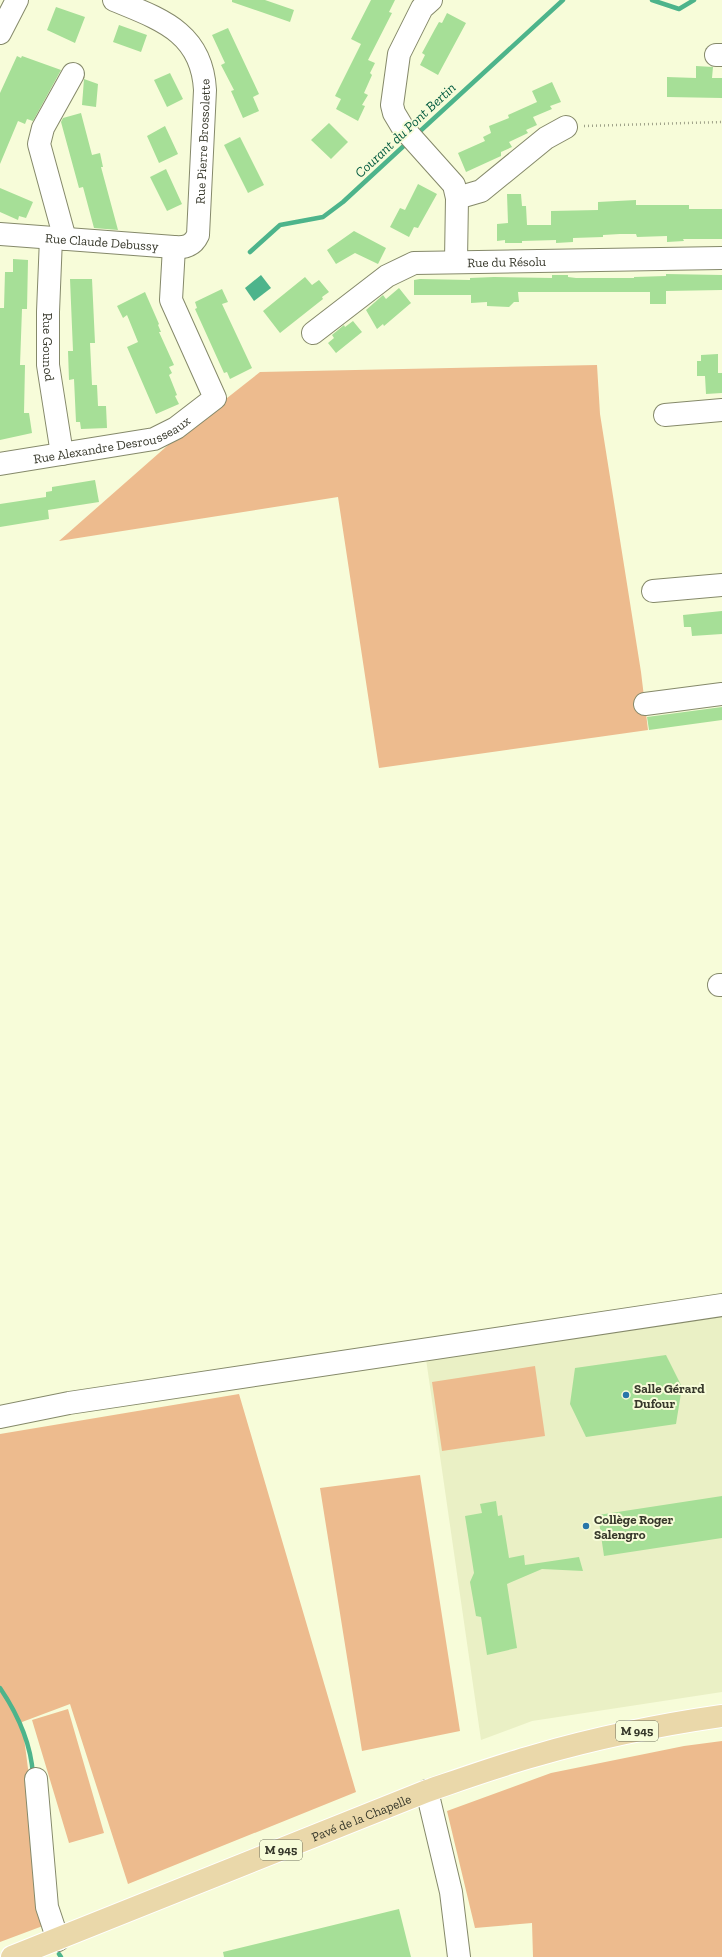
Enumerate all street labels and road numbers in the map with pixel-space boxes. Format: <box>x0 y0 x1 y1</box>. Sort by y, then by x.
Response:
street label: Rue Pierre Brossolette <box>192 78 213 205</box>
street label: Rue Claude Debussy <box>44 230 159 254</box>
street label: Rue du Résolu <box>467 254 547 270</box>
street label: Rue Gounod <box>40 313 57 382</box>
street label: Rue Alexandre Desrousseaux <box>32 413 193 466</box>
road number: M 945 <box>616 1721 658 1741</box>
street label: Pavé de la Chapelle <box>309 1791 413 1844</box>
road number: M 945 <box>260 1840 302 1860</box>

